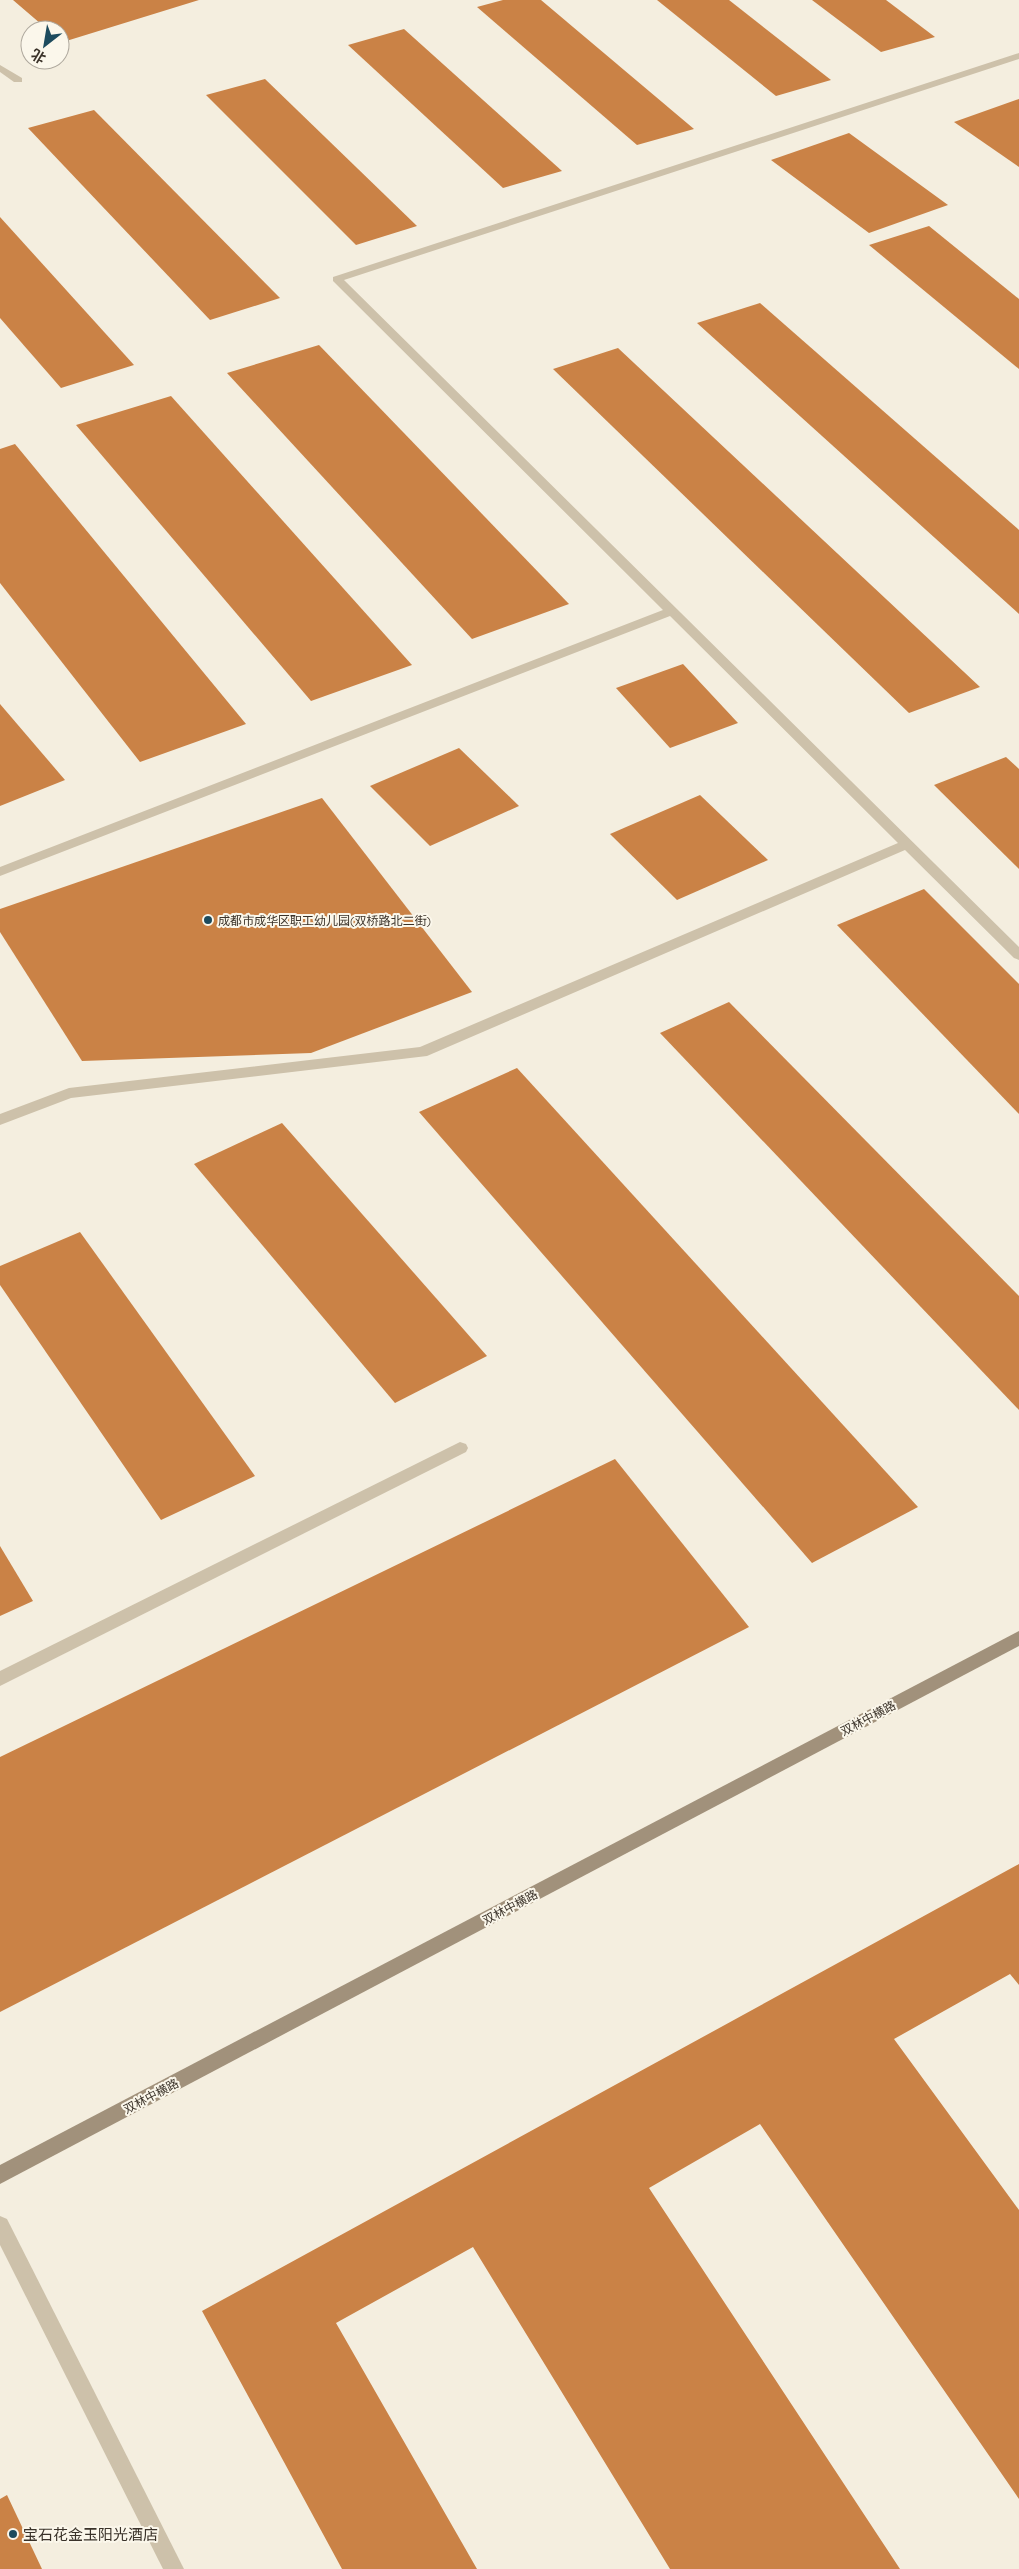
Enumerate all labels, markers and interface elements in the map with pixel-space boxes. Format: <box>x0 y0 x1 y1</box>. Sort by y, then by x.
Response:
north arrow <box>20 20 70 70</box>
text: 北 <box>28 45 49 67</box>
place label: 成都市成华区职工幼儿园(双桥路北二街) <box>218 913 431 928</box>
marker: 成都市成华区职工幼儿园(双桥路北二街) <box>202 914 214 926</box>
street label: 双林中横路 <box>838 1697 898 1739</box>
street label: 双林中横路 <box>480 1886 540 1928</box>
street label: 双林中横路 <box>121 2075 181 2117</box>
place label: 宝石花金玉阳光酒店 <box>23 2525 158 2544</box>
marker: 宝石花金玉阳光酒店 <box>7 2528 19 2540</box>

